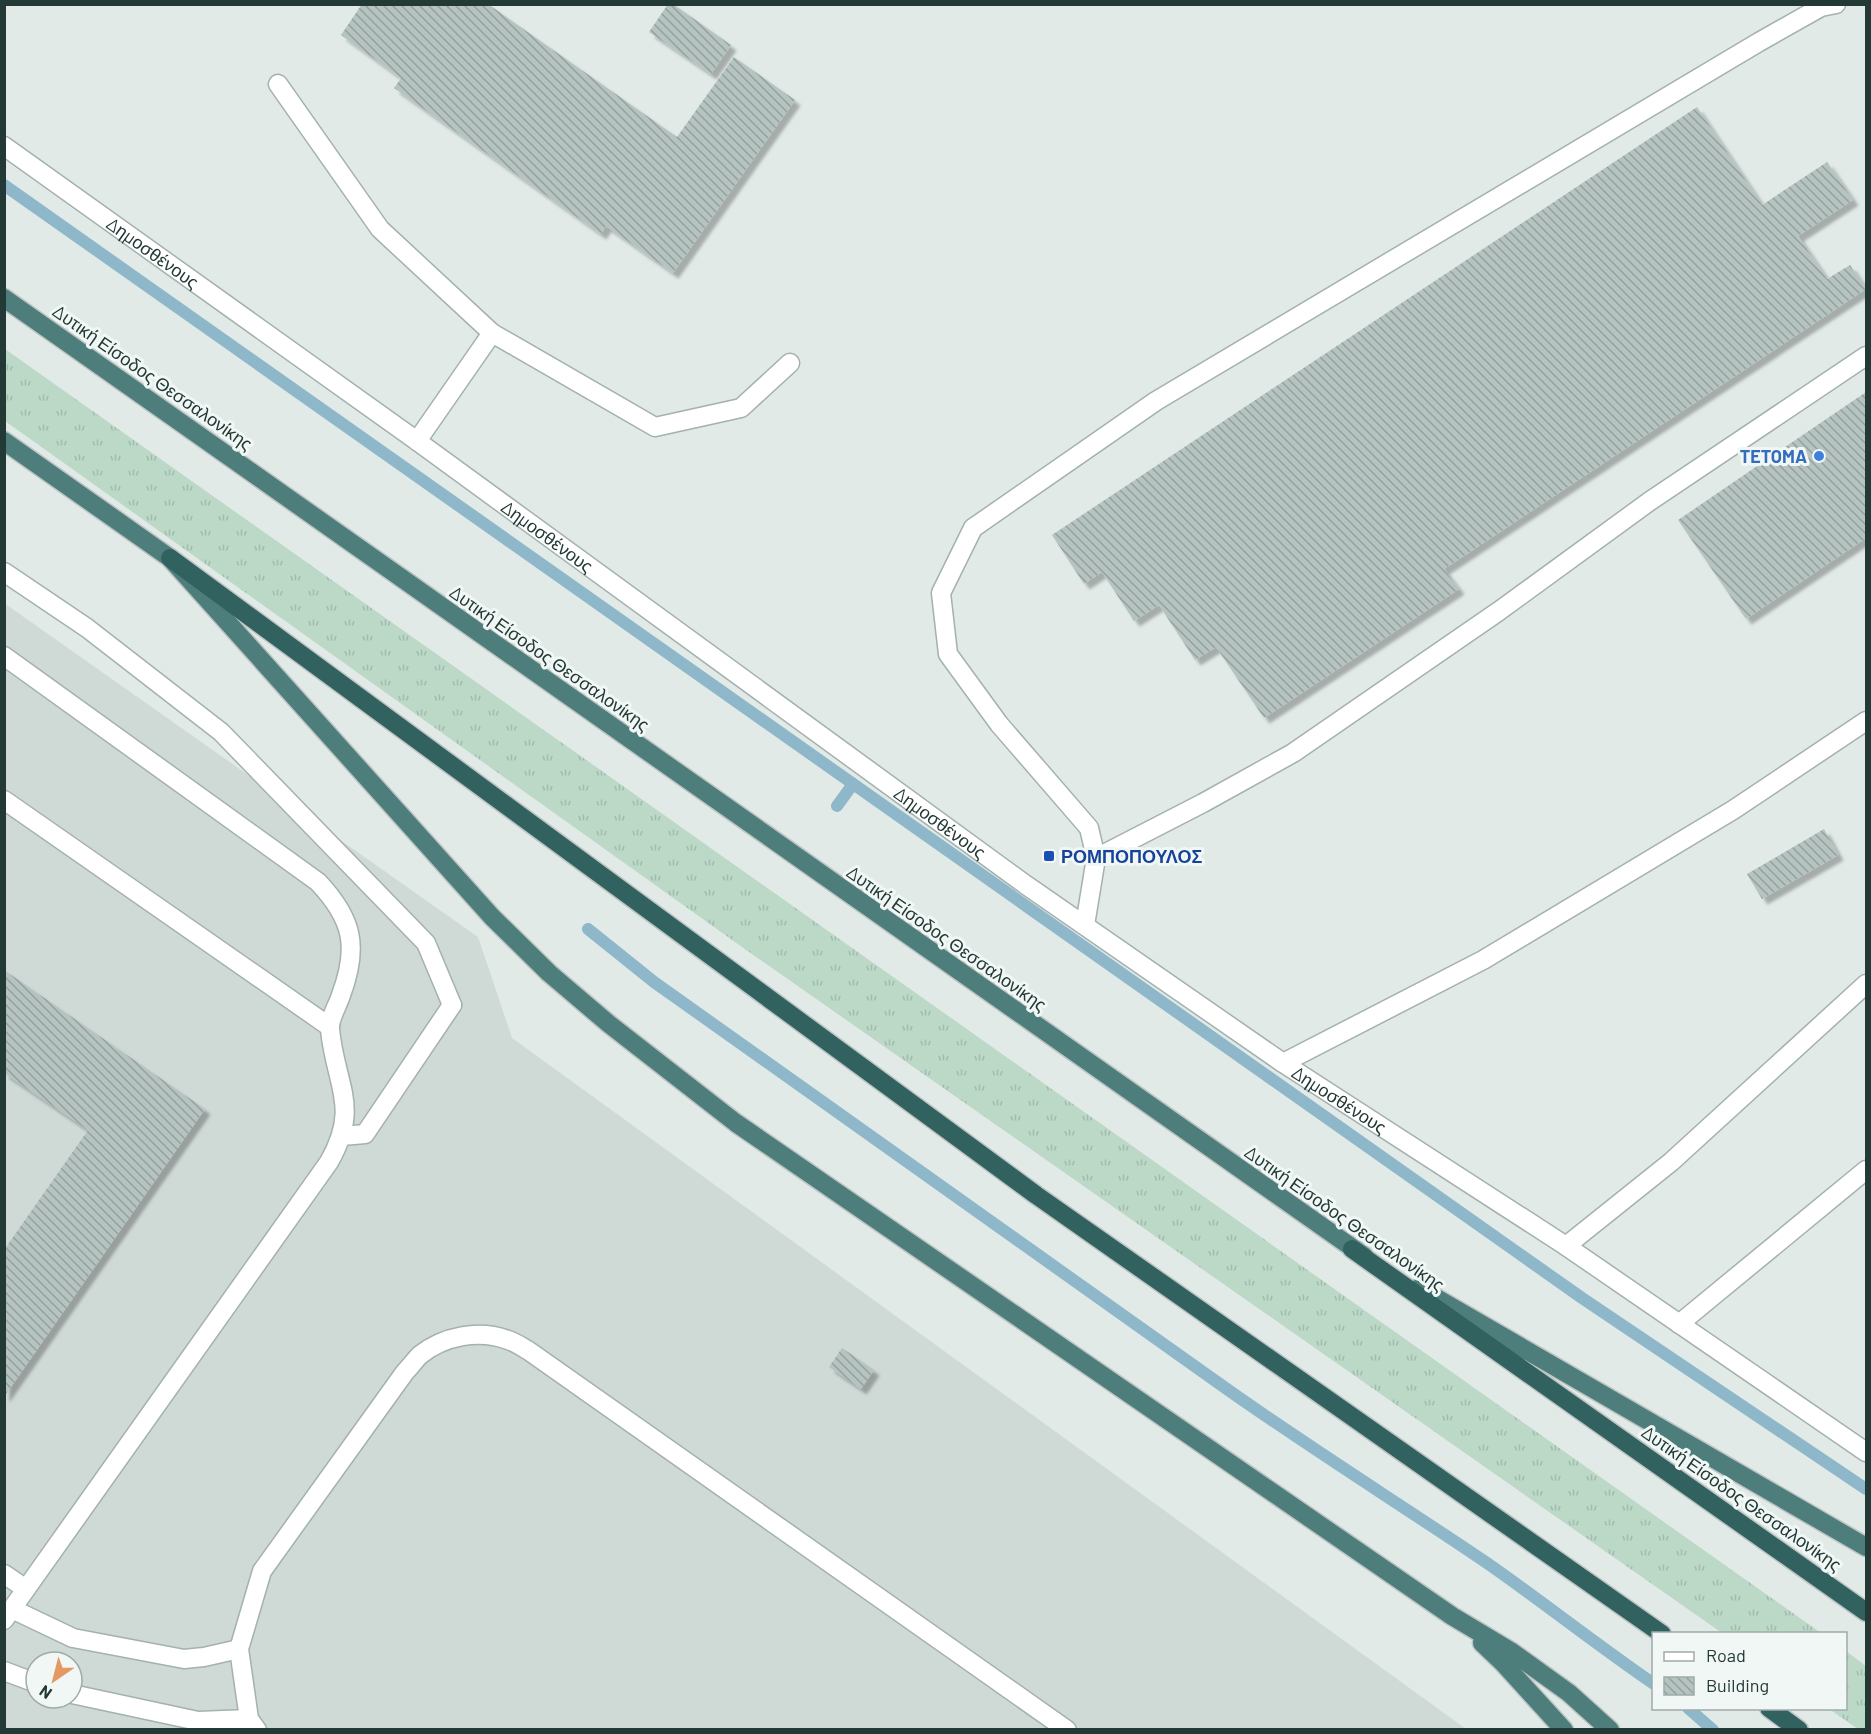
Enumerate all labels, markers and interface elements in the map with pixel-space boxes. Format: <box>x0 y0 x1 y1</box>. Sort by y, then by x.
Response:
street label: Δημοσθένους <box>103 212 204 293</box>
street label: Δυτική Είσοδος Θεσσαλονίκης <box>49 300 257 455</box>
place label: TETOMA <box>1740 445 1807 467</box>
marker: TETOMA <box>1812 449 1826 463</box>
street label: Δημοσθένους <box>497 495 598 577</box>
street label: Δυτική Είσοδος Θεσσαλονίκης <box>446 581 654 736</box>
street label: Δημοσθένους <box>890 782 991 863</box>
place label: ΡΟΜΠΟΠΟΥΛΟΣ <box>1061 845 1202 867</box>
marker: ΡΟΜΠΟΠΟΥΛΟΣ <box>1042 849 1056 863</box>
street label: Δυτική Είσοδος Θεσσαλονίκης <box>843 861 1051 1016</box>
street label: Δημοσθένους <box>1288 1061 1391 1138</box>
street label: Δυτική Είσοδος Θεσσαλονίκης <box>1241 1141 1449 1296</box>
street label: Δυτική Είσοδος Θεσσαλονίκης <box>1638 1421 1846 1576</box>
legend <box>1652 1632 1847 1710</box>
text: Road <box>1706 1644 1746 1666</box>
north arrow <box>24 1650 84 1710</box>
text: Building <box>1706 1674 1769 1696</box>
text: N <box>35 1682 55 1704</box>

